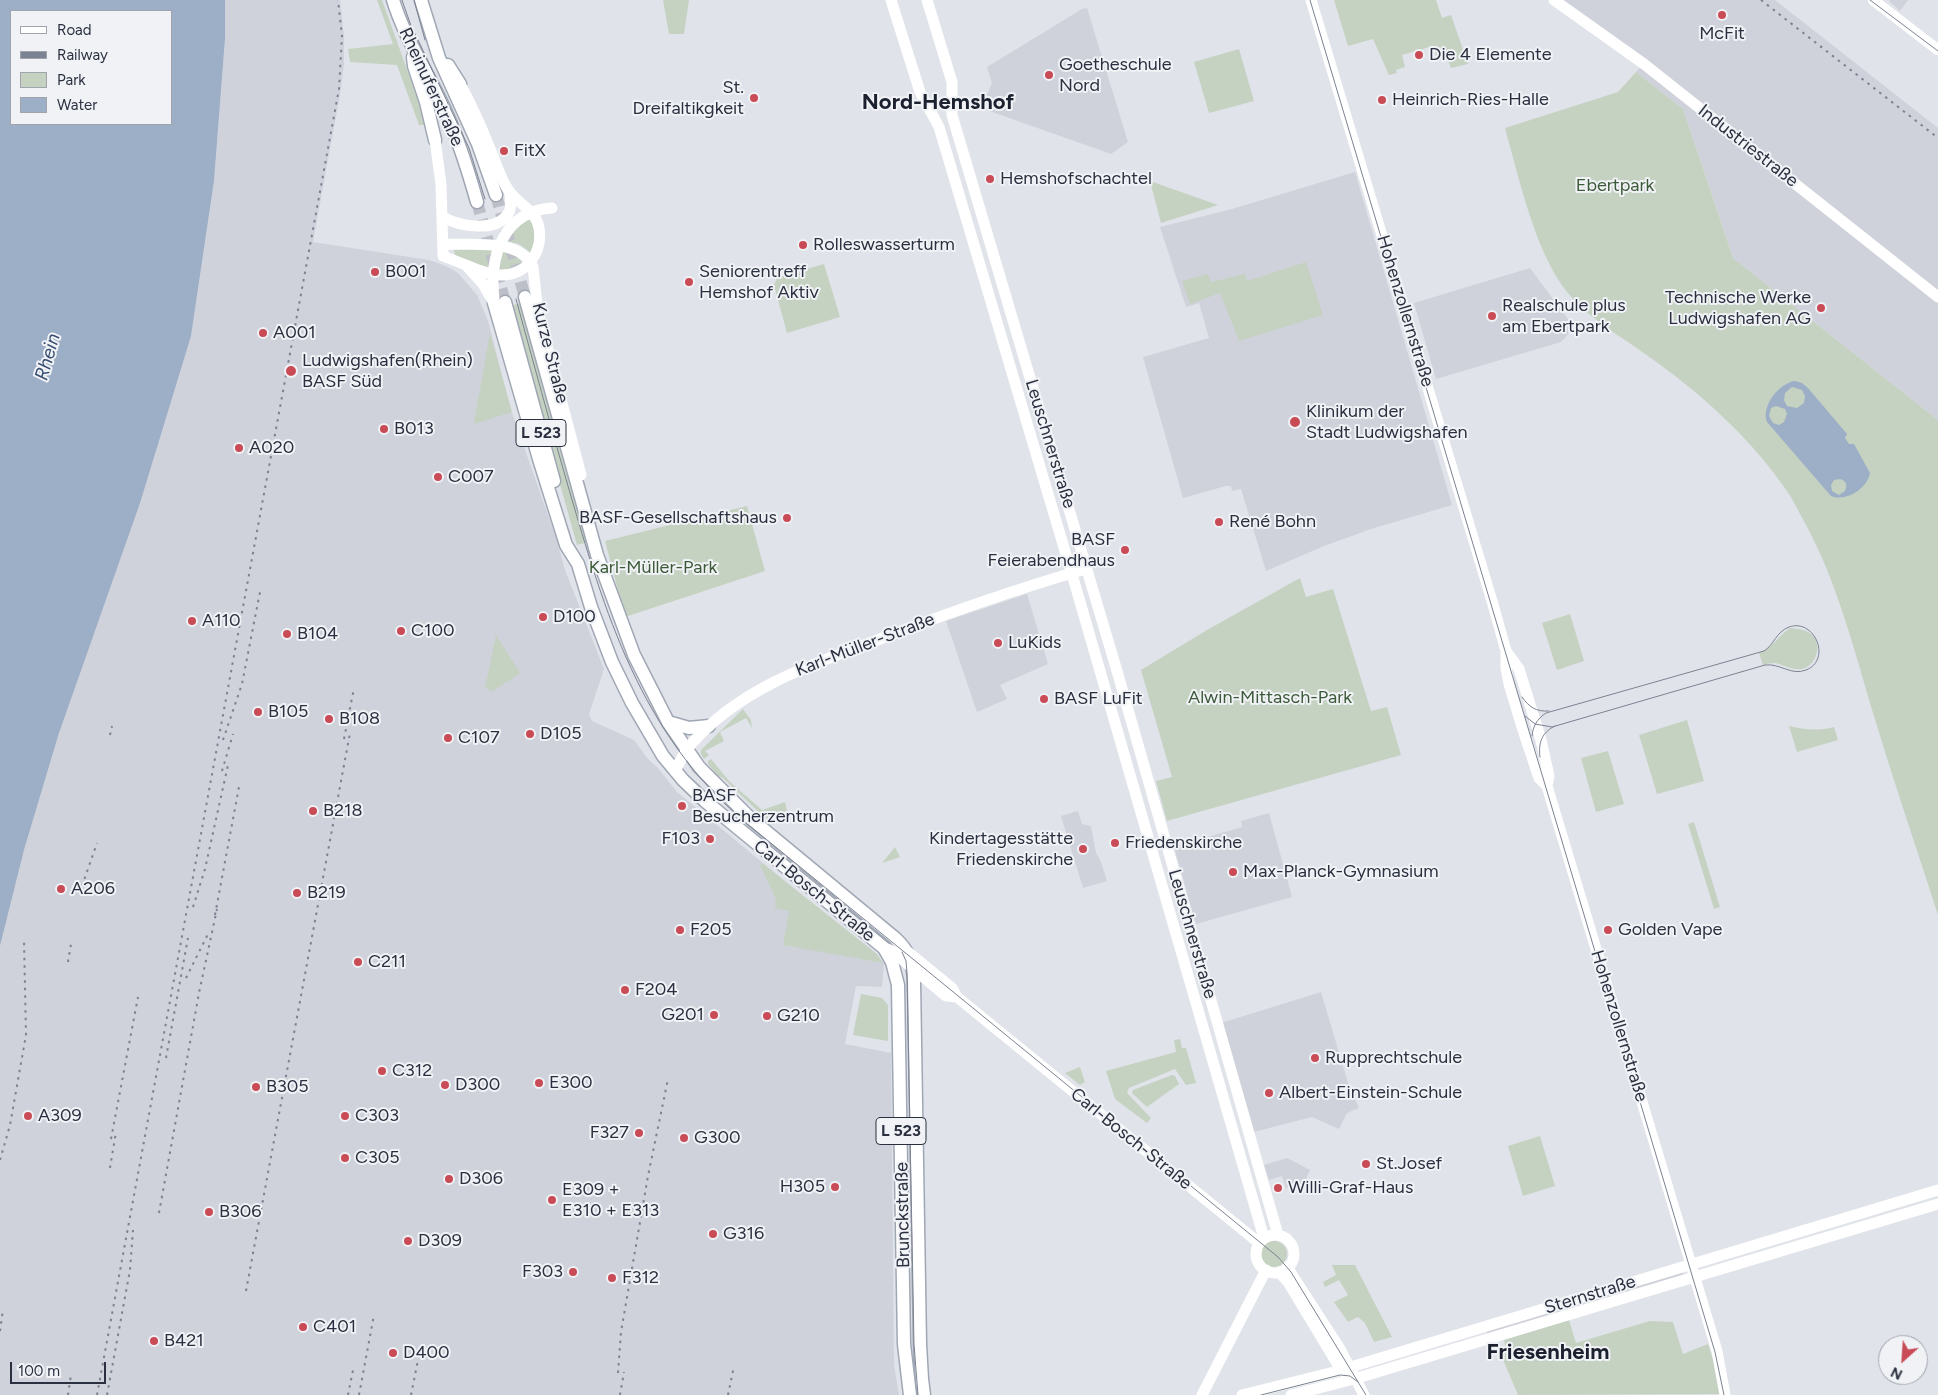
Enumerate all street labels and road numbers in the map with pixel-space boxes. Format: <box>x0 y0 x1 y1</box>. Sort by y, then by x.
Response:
street label: Rheinuferstraße <box>394 24 468 150</box>
street label: Industriestraße <box>1694 100 1802 192</box>
street label: Hohenzollernstraße <box>1372 233 1438 389</box>
street label: Kurze Straße <box>527 300 573 406</box>
street label: Leuschnerstraße <box>1020 377 1080 511</box>
road number: L 523 <box>516 419 566 446</box>
street label: Karl-Müller-Straße <box>792 609 938 681</box>
street label: Carl-Bosch-Straße <box>749 835 879 947</box>
street label: Leuschnerstraße <box>1163 867 1221 1001</box>
street label: Hohenzollernstraße <box>1586 948 1652 1104</box>
street label: Carl-Bosch-Straße <box>1066 1083 1196 1195</box>
road number: L 523 <box>876 1118 926 1144</box>
street label: Brunckstraße <box>891 1162 915 1268</box>
street label: Sternstraße <box>1542 1271 1638 1319</box>

